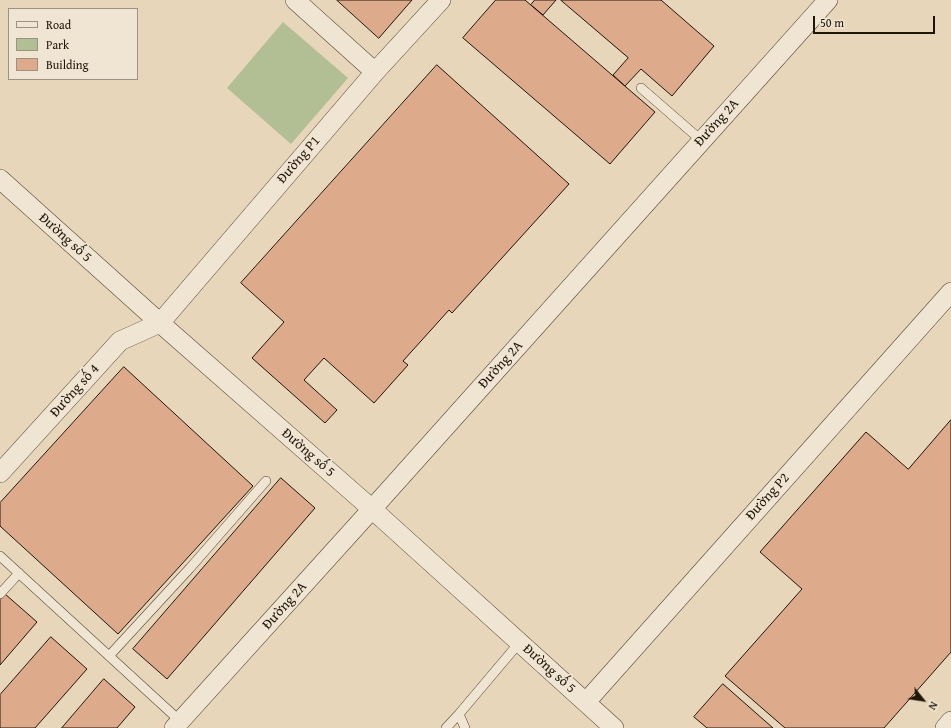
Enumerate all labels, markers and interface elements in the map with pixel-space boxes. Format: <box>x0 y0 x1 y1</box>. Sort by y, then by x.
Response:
legend <box>8 8 138 80</box>
scale bar <box>815 8 937 34</box>
text: 50 m <box>820 14 844 31</box>
text: Road <box>46 16 71 33</box>
text: Park <box>46 36 69 53</box>
text: Building <box>46 56 89 73</box>
street label: Đường 2A <box>691 96 743 150</box>
street label: Đường P1 <box>274 133 324 187</box>
street label: Đường số 5 <box>35 210 95 266</box>
street label: Đường 2A <box>475 338 527 392</box>
street label: Đường số 4 <box>47 361 103 421</box>
street label: Đường số 5 <box>278 425 338 481</box>
street label: Đường P2 <box>743 470 793 524</box>
street label: Đường 2A <box>259 579 311 633</box>
street label: Đường số 5 <box>519 641 579 697</box>
north arrow <box>903 680 943 720</box>
text: N <box>925 699 942 713</box>

